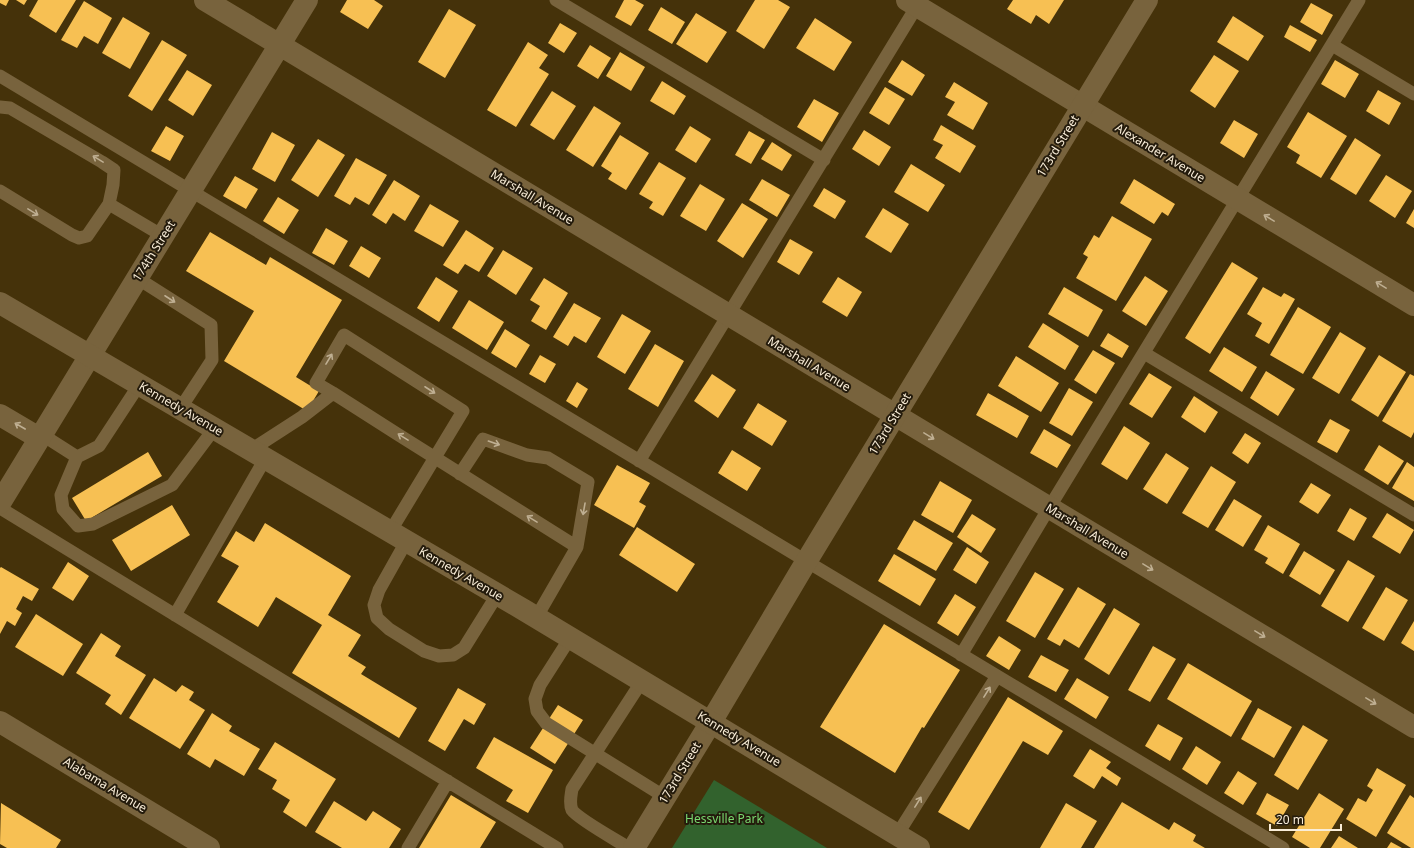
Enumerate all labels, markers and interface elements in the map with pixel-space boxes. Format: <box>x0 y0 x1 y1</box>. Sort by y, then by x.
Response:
street label: 173rd Street <box>1032 111 1083 180</box>
street label: Alexander Avenue <box>1112 119 1209 186</box>
one-way arrow <box>92 155 104 163</box>
street label: Marshall Avenue <box>488 165 577 228</box>
one-way arrow <box>27 208 39 216</box>
one-way arrow <box>1263 214 1275 222</box>
street label: 174th Street <box>128 216 179 284</box>
one-way arrow <box>1376 281 1387 289</box>
one-way arrow <box>164 295 176 303</box>
street label: Marshall Avenue <box>765 332 854 395</box>
one-way arrow <box>326 353 334 365</box>
street label: Kennedy Avenue <box>136 378 227 440</box>
one-way arrow <box>424 386 436 394</box>
street label: 173rd Street <box>864 389 915 458</box>
one-way arrow <box>14 422 26 430</box>
one-way arrow <box>923 432 935 440</box>
one-way arrow <box>397 433 409 441</box>
one-way arrow <box>488 440 500 448</box>
street label: Marshall Avenue <box>1043 499 1132 562</box>
one-way arrow <box>580 502 588 515</box>
one-way arrow <box>526 514 538 522</box>
street label: Kennedy Avenue <box>416 543 507 605</box>
one-way arrow <box>1142 564 1154 572</box>
one-way arrow <box>1254 631 1266 639</box>
one-way arrow <box>983 687 991 698</box>
one-way arrow <box>1365 697 1376 705</box>
street label: Kennedy Avenue <box>694 707 784 770</box>
street label: 173rd Street <box>654 738 705 807</box>
street label: Alabama Avenue <box>60 753 150 816</box>
one-way arrow <box>914 796 922 808</box>
scale bar <box>1270 806 1341 832</box>
park label: Hessville Park <box>685 810 763 827</box>
text: 20 m <box>1276 811 1304 828</box>

